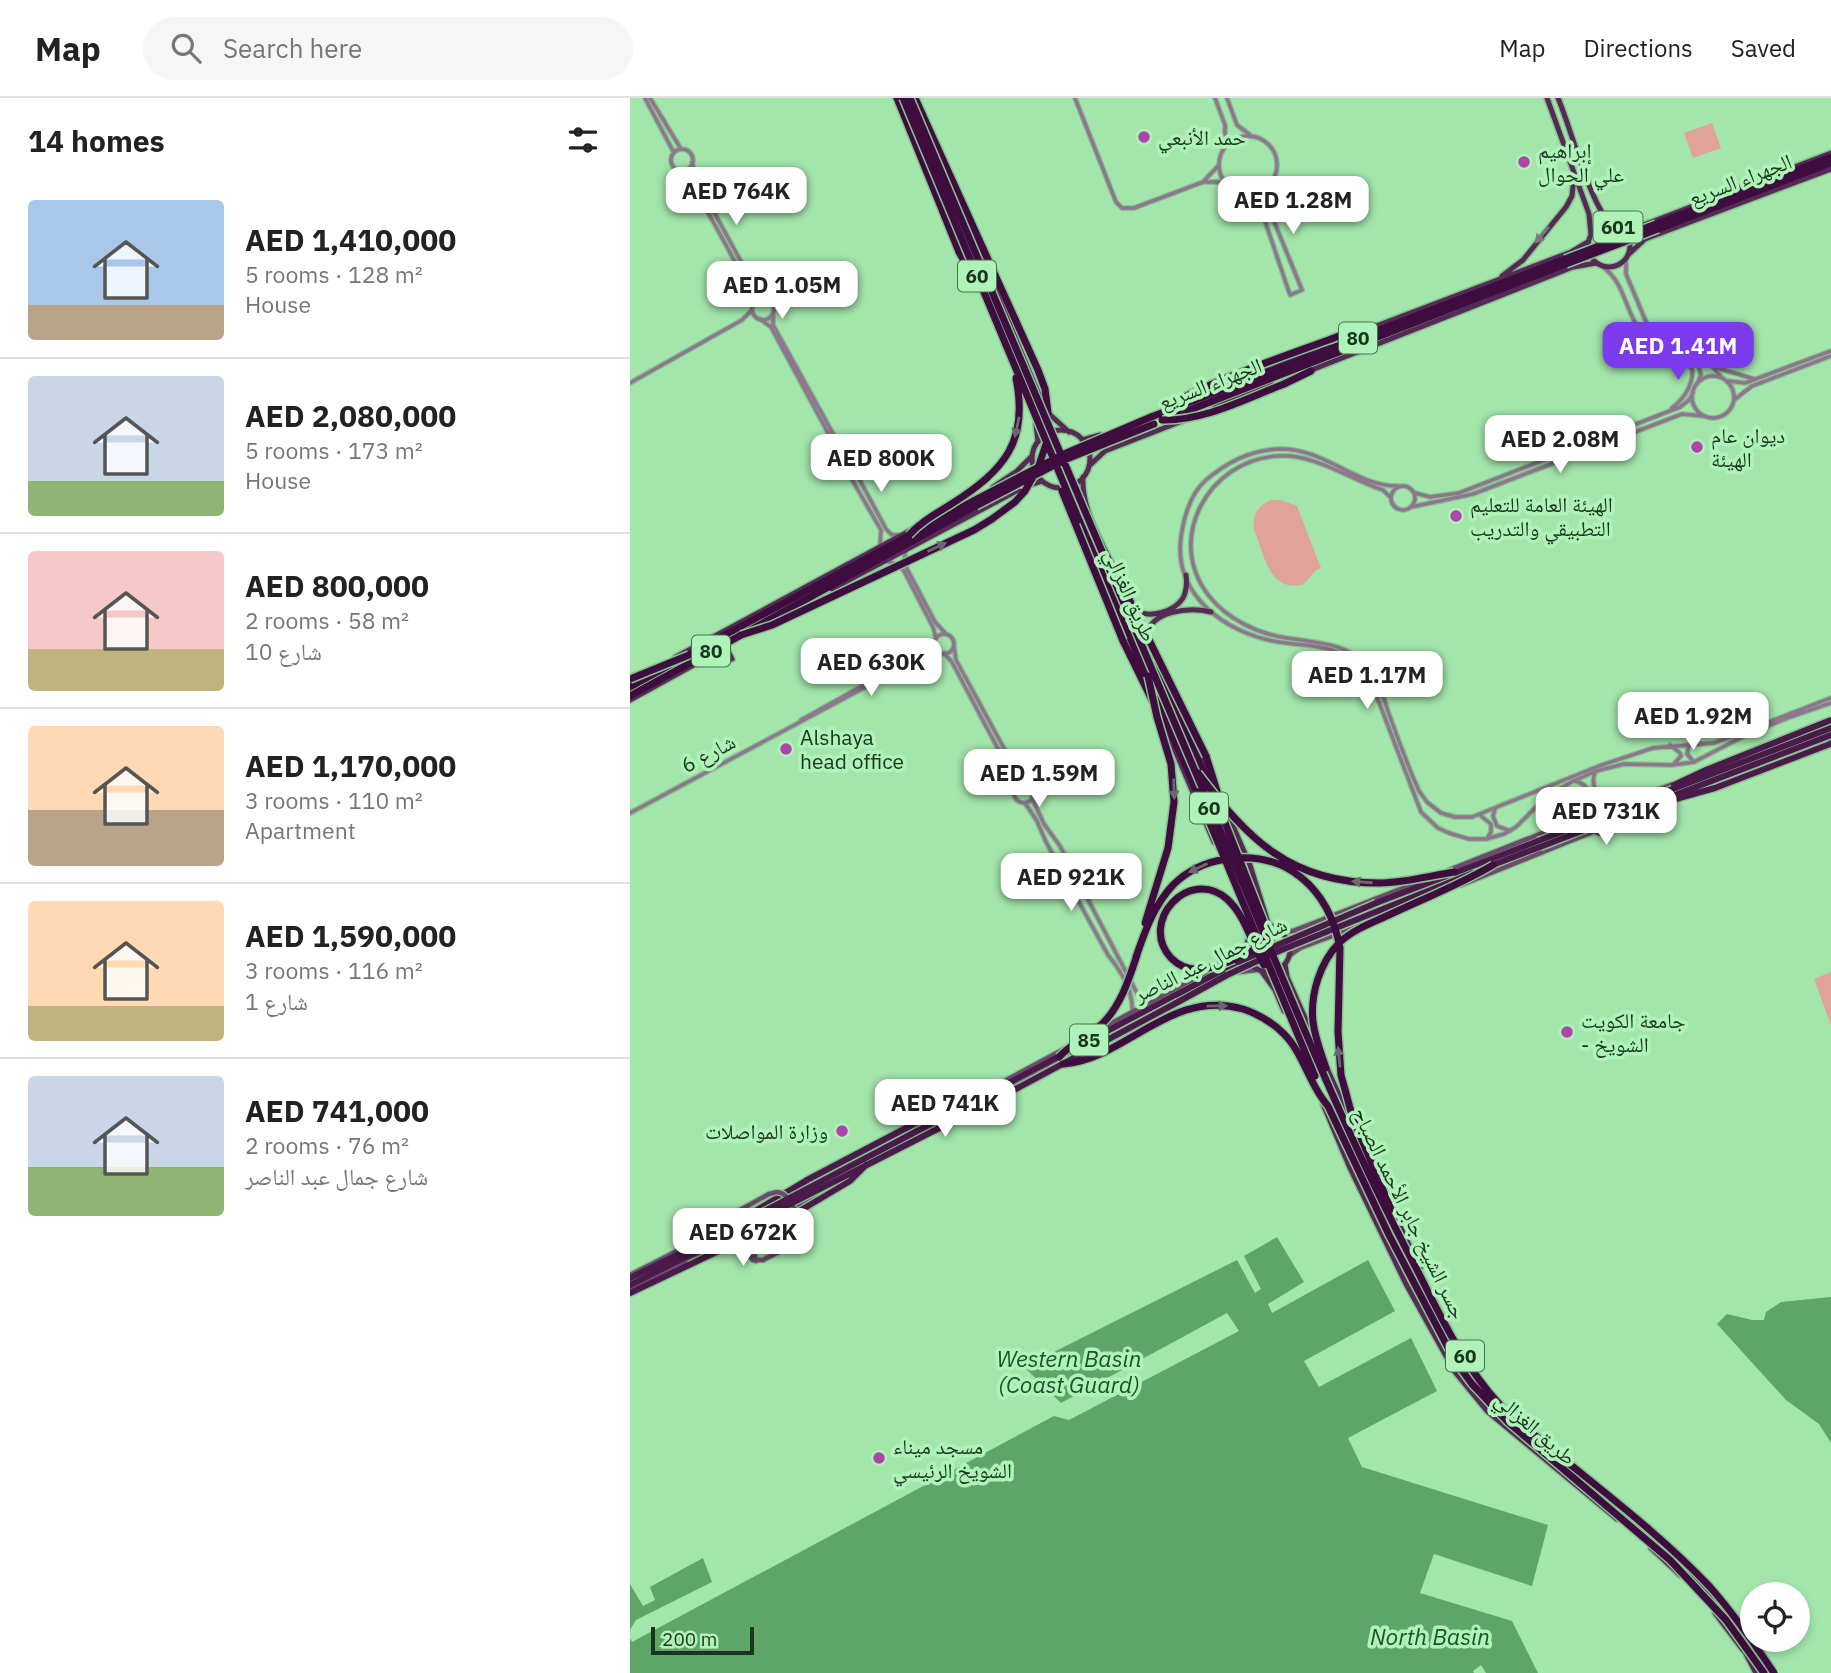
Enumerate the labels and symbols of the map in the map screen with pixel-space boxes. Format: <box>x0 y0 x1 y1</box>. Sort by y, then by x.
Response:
place label: حمد الأنبعي <box>1158 123 1246 154</box>
marker: حمد الأنبعي <box>1136 129 1152 145</box>
place label: إبراهيم علي الحوال <box>1538 136 1624 191</box>
street label: الجهراء السريع <box>1685 147 1795 211</box>
marker: إبراهيم علي الحوال <box>1516 154 1532 170</box>
pin: AED 764K <box>664 167 808 227</box>
pin: AED 1.28M <box>1213 176 1373 236</box>
road number: 601 <box>1594 211 1642 242</box>
one-way arrow <box>1535 226 1550 243</box>
road number: 60 <box>958 260 996 292</box>
pin: AED 1.05M <box>702 262 862 321</box>
road number: 80 <box>1339 322 1377 354</box>
pin: AED 1.41M <box>1598 322 1758 382</box>
street label: الجهراء السريع <box>1155 351 1265 415</box>
one-way arrow <box>1011 416 1022 438</box>
pin: AED 2.08M <box>1480 416 1640 475</box>
place label: ديوان عام الهيئة <box>1711 421 1785 473</box>
pin: AED 800K <box>809 434 953 494</box>
marker: ديوان عام الهيئة <box>1689 439 1705 455</box>
place label: الهيئة العامة للتعليم التطبيقي والتدريب <box>1470 490 1613 545</box>
marker: الهيئة العامة للتعليم التطبيقي والتدريب <box>1448 508 1464 524</box>
one-way arrow <box>927 541 947 553</box>
street label: طريق الغزالي <box>1095 544 1164 647</box>
road number: 80 <box>692 636 730 666</box>
pin: AED 630K <box>799 638 943 698</box>
pin: AED 1.17M <box>1287 652 1447 711</box>
pin: AED 1.92M <box>1613 692 1773 752</box>
place label: Alshaya head office <box>800 723 904 775</box>
street label: شارع 6 <box>676 727 740 779</box>
marker: Alshaya head office <box>778 741 794 757</box>
pin: AED 1.59M <box>959 750 1119 809</box>
one-way arrow <box>1168 779 1179 801</box>
pin: AED 731K <box>1534 788 1678 847</box>
road number: 60 <box>1190 792 1228 824</box>
pin: AED 921K <box>999 854 1143 913</box>
one-way arrow <box>1188 862 1208 874</box>
one-way arrow <box>1351 876 1373 887</box>
street label: شارع جمال عبد الناصر <box>1128 910 1291 1009</box>
one-way arrow <box>1206 1000 1228 1012</box>
place label: جامعة الكويت - الشويخ <box>1581 1006 1686 1058</box>
road number: 85 <box>1070 1024 1108 1056</box>
marker: جامعة الكويت - الشويخ <box>1559 1024 1575 1040</box>
one-way arrow <box>1334 1046 1345 1068</box>
pin: AED 741K <box>873 1080 1017 1139</box>
street label: جسر الشيخ جابر الأحمد الصباح <box>1347 1103 1473 1323</box>
place label: وزارة المواصلات <box>705 1117 828 1145</box>
marker: وزارة المواصلات <box>834 1123 850 1139</box>
pin: AED 672K <box>671 1208 815 1268</box>
road number: 60 <box>1446 1340 1484 1372</box>
water label: Western Basin (Coast Guard) <box>996 1343 1142 1399</box>
street label: طريق الغزالي <box>1487 1385 1582 1473</box>
place label: مسجد ميناء الشويخ الرئيسي <box>893 1432 1012 1487</box>
marker: مسجد ميناء الشويخ الرئيسي <box>871 1450 887 1466</box>
water label: North Basin <box>1370 1621 1490 1651</box>
scale bar <box>651 1624 754 1656</box>

